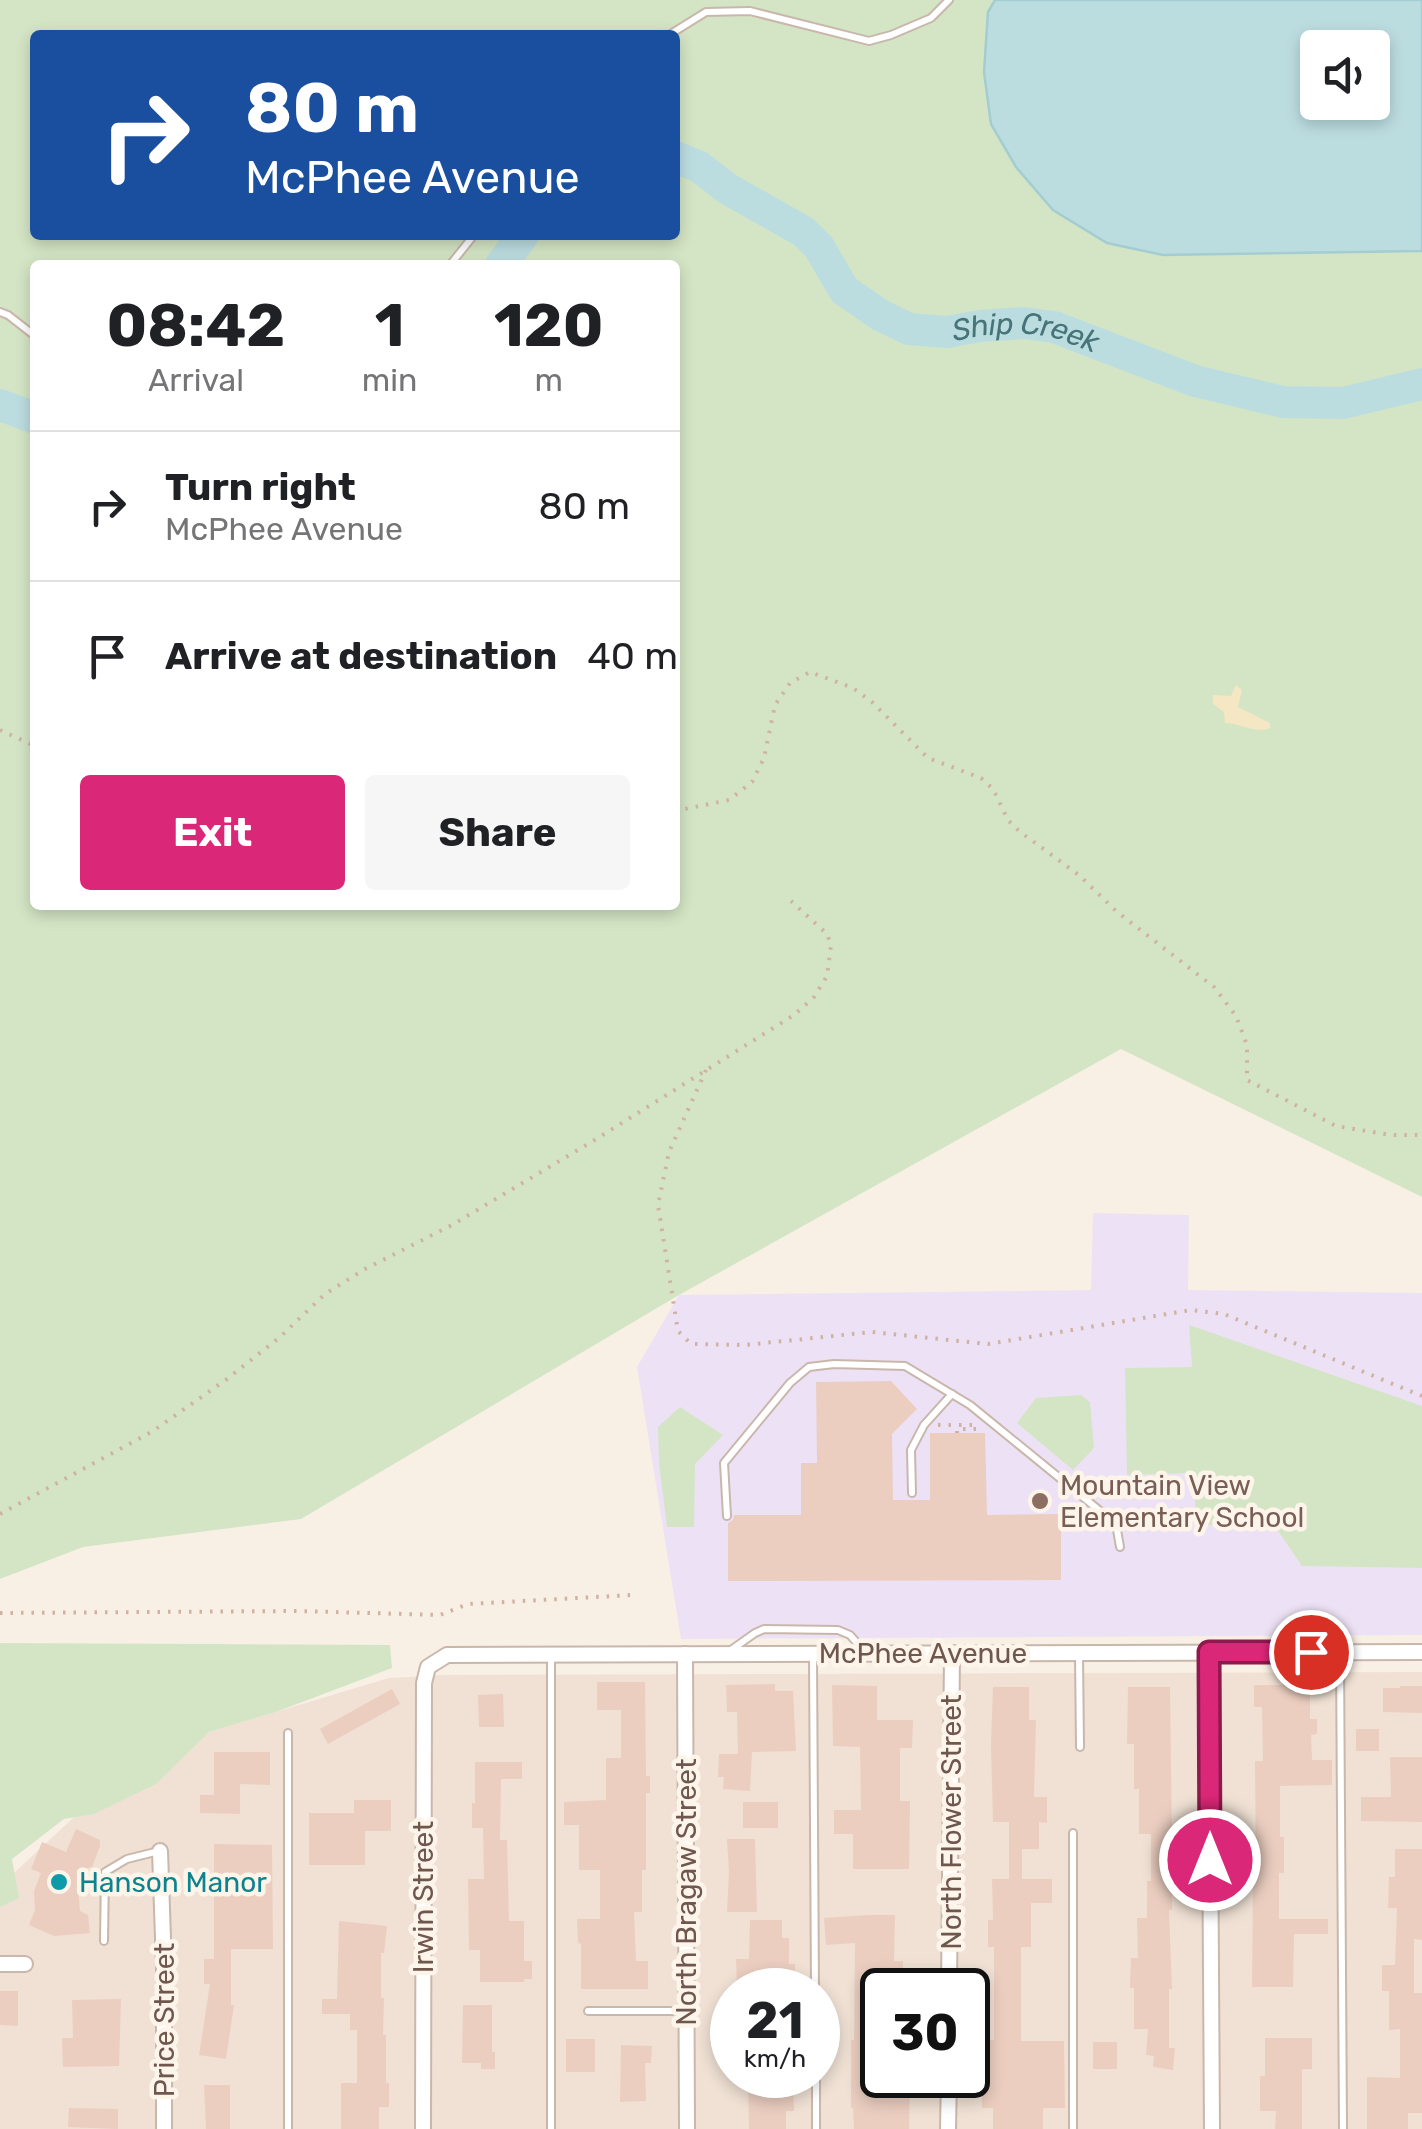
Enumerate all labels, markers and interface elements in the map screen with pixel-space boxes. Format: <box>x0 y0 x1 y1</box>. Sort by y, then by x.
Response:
map controls <box>1300 30 1390 120</box>
button: sound <box>1300 30 1390 120</box>
text: 80 m <box>245 67 419 150</box>
icon: right <box>80 70 210 200</box>
text: McPhee Avenue <box>245 151 580 204</box>
text: 08:42 <box>106 290 285 361</box>
text: 1 <box>375 290 405 361</box>
text: 120 <box>494 290 604 361</box>
water label: Ship Creek <box>949 305 1105 361</box>
text: Arrival <box>148 361 244 399</box>
text: min <box>362 361 417 399</box>
text: m <box>534 361 563 399</box>
text: Turn right <box>165 464 356 510</box>
icon: right <box>80 479 135 534</box>
text: 80 m <box>539 483 630 529</box>
text: McPhee Avenue <box>165 510 403 548</box>
icon: arrive <box>80 629 135 684</box>
text: Arrive at destination <box>165 633 557 679</box>
text: 40 m <box>587 633 678 679</box>
button: Exit <box>80 775 345 890</box>
button: Share <box>365 775 630 890</box>
place label: Mountain View Elementary School <box>1060 1469 1304 1534</box>
marker: Mountain View Elementary School <box>1029 1490 1051 1512</box>
pin <box>1269 1610 1354 1695</box>
icon: arrive <box>1284 1625 1339 1680</box>
street label: McPhee Avenue <box>819 1637 1027 1670</box>
street label: North Flower Street <box>935 1694 968 1950</box>
street label: North Bragaw Street <box>670 1758 703 2026</box>
position arrow <box>1158 1808 1262 1912</box>
street label: Irwin Street <box>407 1821 440 1973</box>
place label: Hanson Manor <box>79 1866 267 1899</box>
marker: Hanson Manor <box>48 1871 70 1893</box>
street label: Price Street <box>148 1943 181 2097</box>
speed limit sign: 30 <box>860 1968 990 2098</box>
text: 21 <box>746 1991 804 2051</box>
text: km/h <box>744 2044 806 2073</box>

